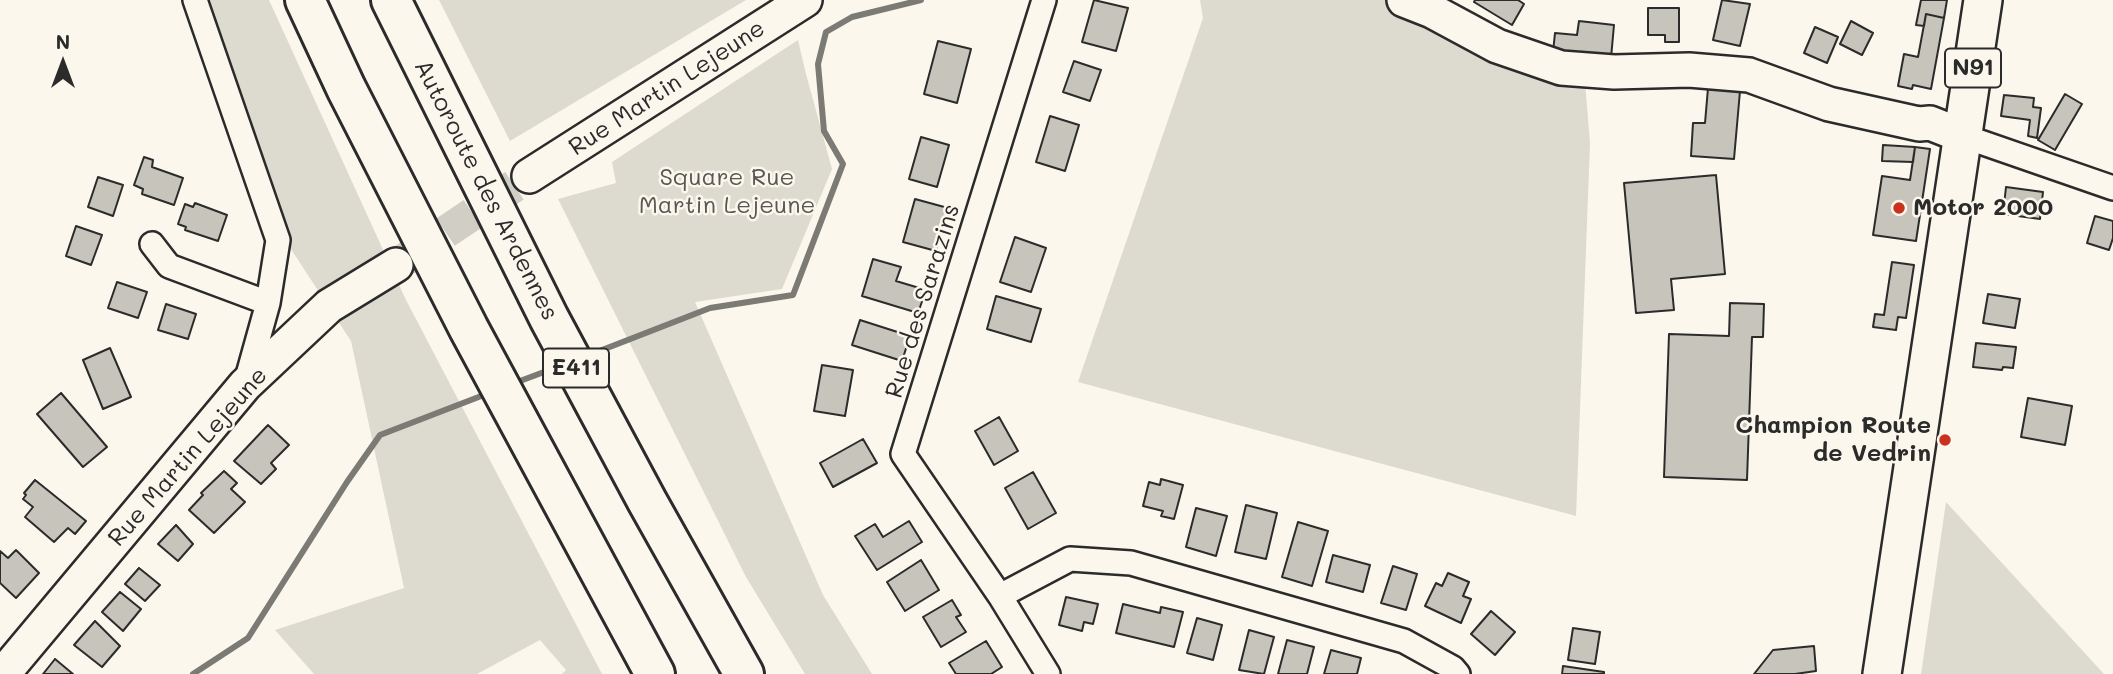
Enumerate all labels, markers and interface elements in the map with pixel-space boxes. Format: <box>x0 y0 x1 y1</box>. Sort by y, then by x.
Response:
street label: Rue Martin Lejeune <box>564 14 770 162</box>
north arrow <box>28 28 98 98</box>
text: N <box>56 29 70 54</box>
road number: N91 <box>1945 48 2001 88</box>
street label: Autoroute des Ardennes <box>408 55 564 325</box>
park label: Square Rue Martin Lejeune <box>639 164 815 220</box>
place label: Motor 2000 <box>1913 194 2053 222</box>
street label: Rue des Sarazins <box>880 200 966 402</box>
marker: Motor 2000 <box>1891 200 1907 216</box>
road number: E411 <box>543 348 609 388</box>
street label: Rue Martin Lejeune <box>102 362 274 552</box>
place label: Champion Route de Vedrin <box>1735 412 1931 468</box>
marker: Champion Route de Vedrin <box>1937 432 1953 448</box>

